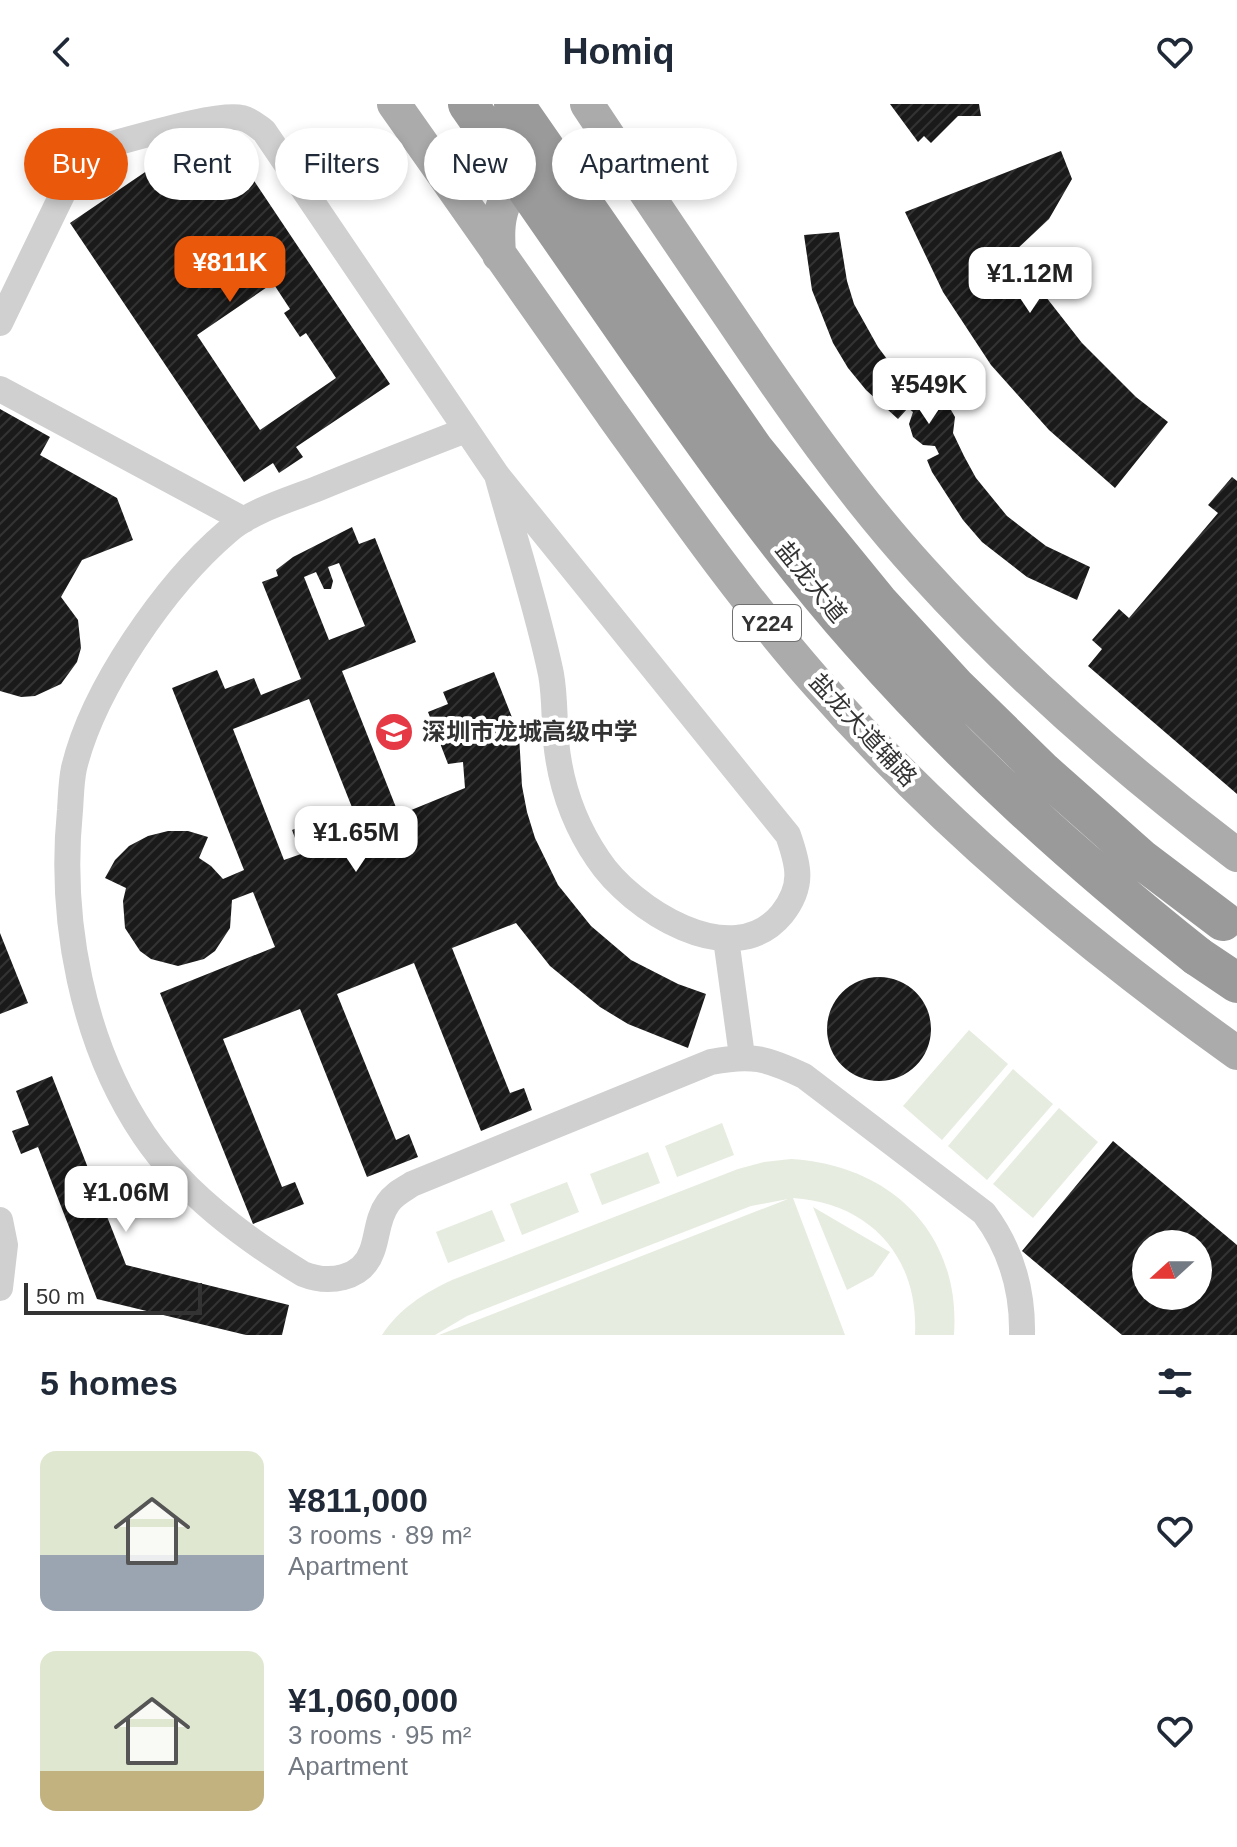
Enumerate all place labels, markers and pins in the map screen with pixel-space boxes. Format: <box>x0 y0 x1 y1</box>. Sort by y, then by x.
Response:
pin: ¥811K <box>174 236 286 304</box>
pin: ¥1.12M <box>965 247 1095 315</box>
pin: ¥549K <box>873 358 985 426</box>
school or university icon: 深圳市龙城高级中学 <box>373 711 415 753</box>
place label: 深圳市龙城高级中学 <box>422 718 638 745</box>
pin: ¥1.65M <box>291 806 421 874</box>
pin: ¥1.06M <box>61 1166 191 1234</box>

